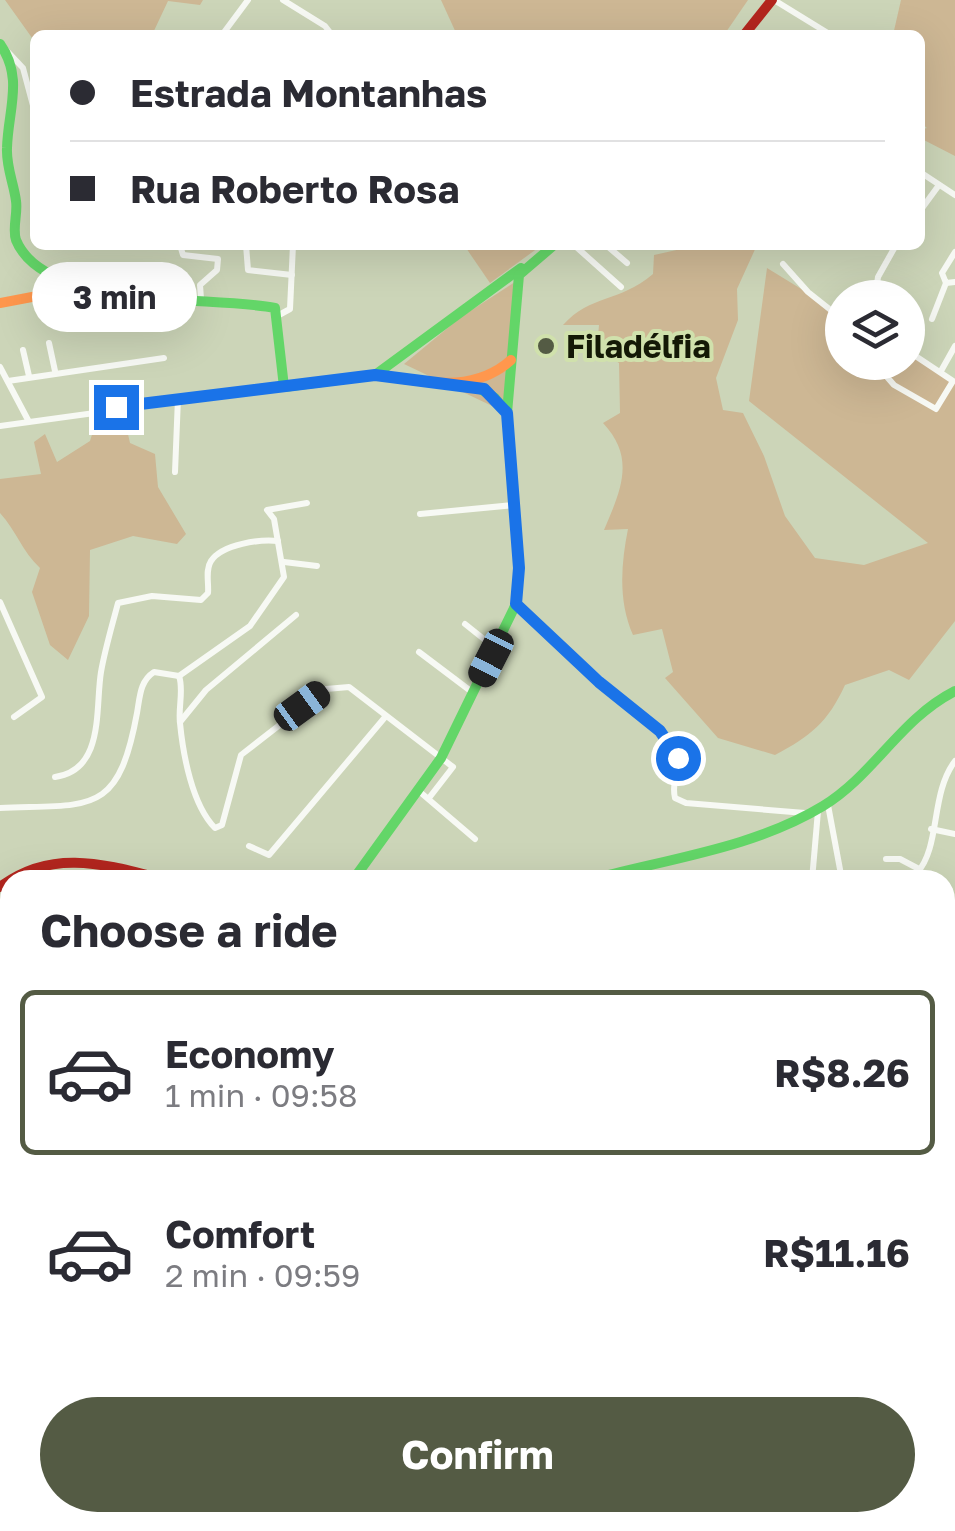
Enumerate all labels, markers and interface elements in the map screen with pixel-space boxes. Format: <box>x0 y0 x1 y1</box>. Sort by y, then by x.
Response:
text: Estrada Montanhas <box>130 70 487 115</box>
text: Rua Roberto Rosa <box>130 166 459 211</box>
callout: 3 min <box>34 262 198 332</box>
text: 3 min <box>73 278 156 316</box>
map controls <box>825 280 925 380</box>
button: layers <box>825 280 925 380</box>
place label: Filadélfia <box>566 327 711 365</box>
marker: Filadélfia <box>535 335 557 357</box>
route end <box>94 385 139 430</box>
car <box>464 624 518 692</box>
car <box>269 676 335 736</box>
route start <box>656 736 701 781</box>
text: Choose a ride <box>40 903 338 957</box>
icon: car <box>45 1028 135 1118</box>
text: Economy <box>165 1031 334 1076</box>
text: R$8.26 <box>774 1050 910 1095</box>
text: 1 min · 09:58 <box>165 1076 358 1114</box>
icon: car <box>45 1208 135 1298</box>
text: Comfort <box>165 1211 315 1256</box>
text: R$11.16 <box>763 1230 910 1275</box>
text: 2 min · 09:59 <box>165 1256 360 1294</box>
button: Confirm <box>40 1397 915 1512</box>

